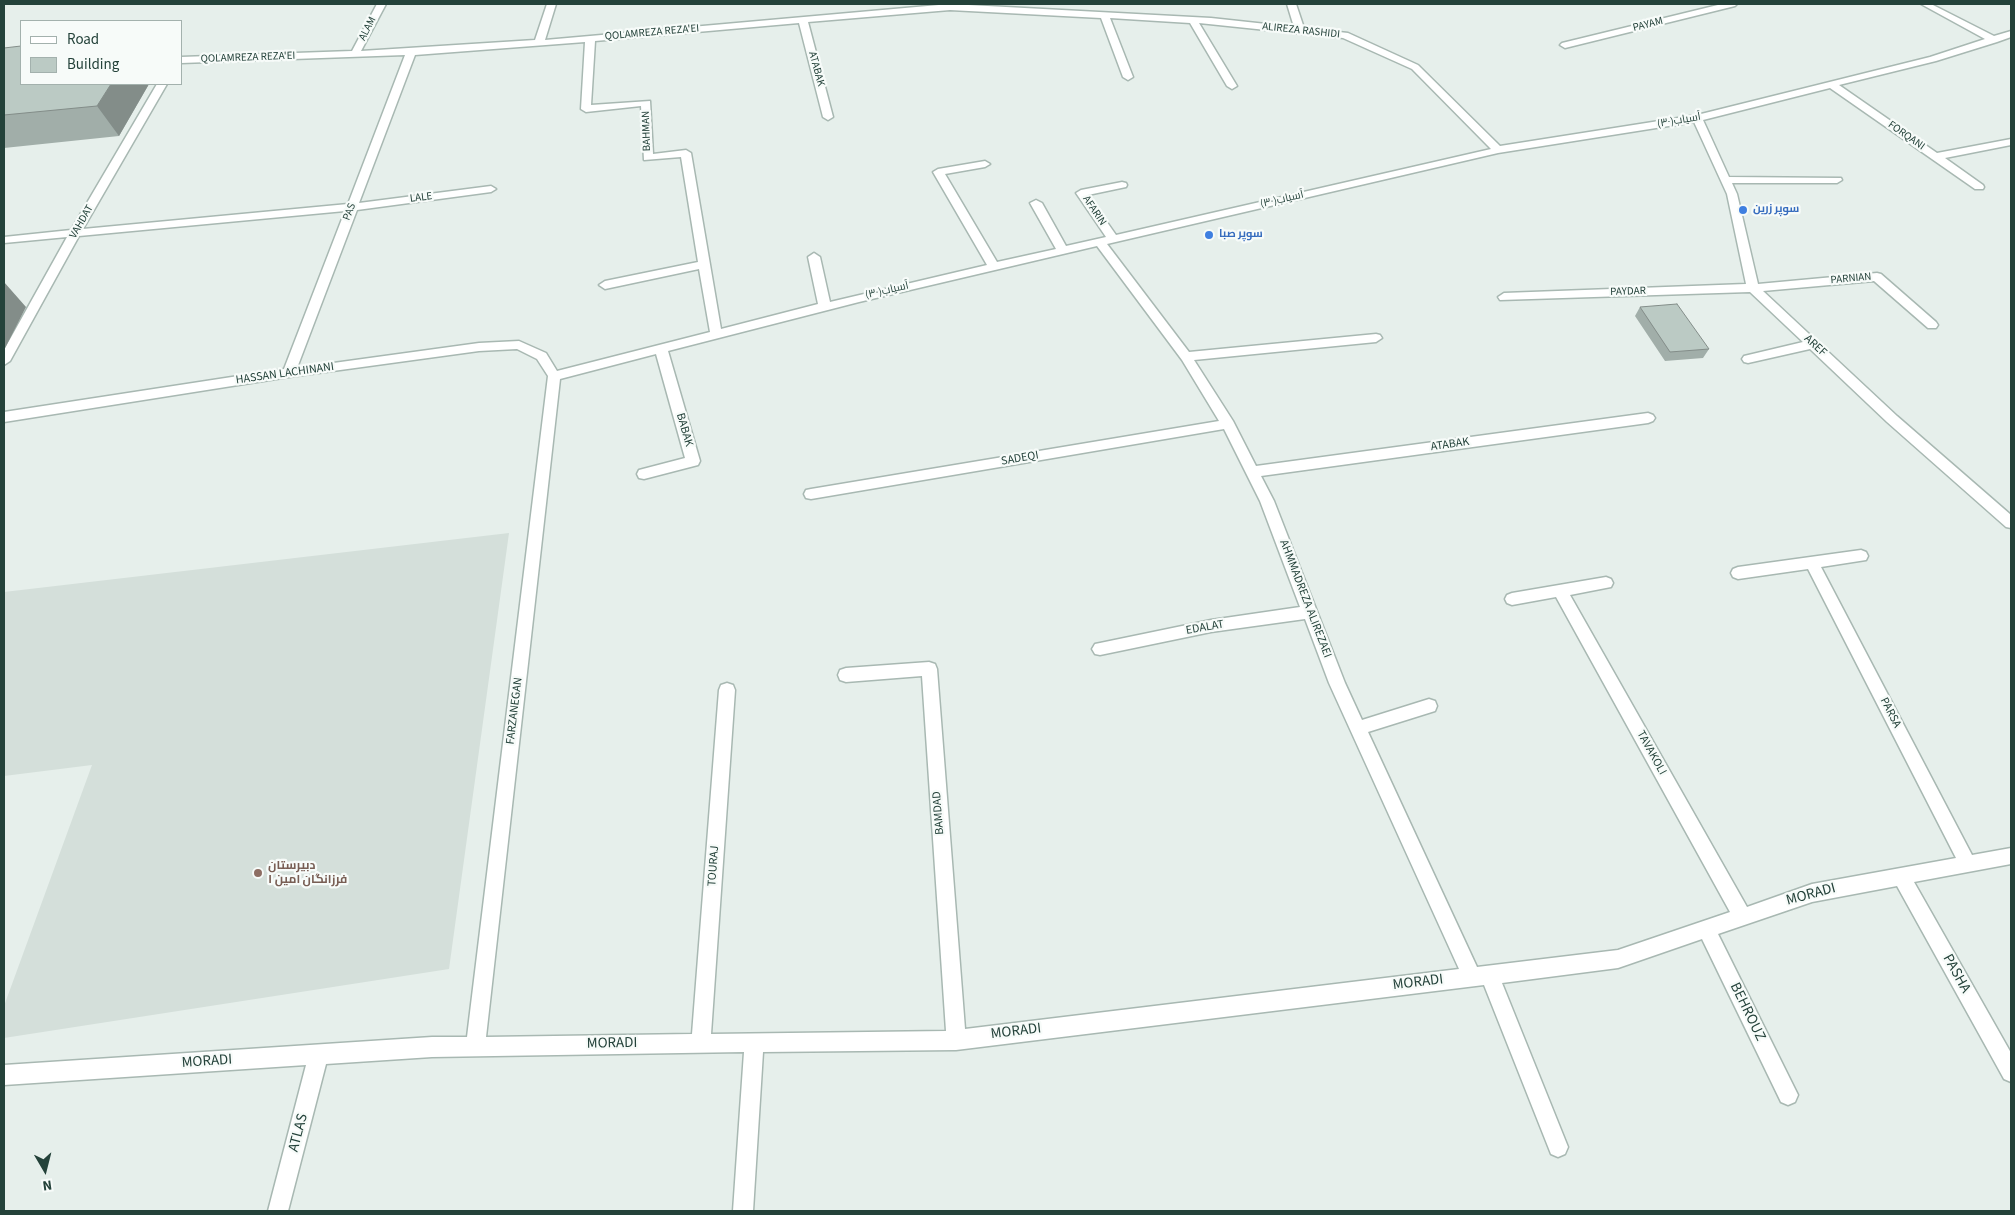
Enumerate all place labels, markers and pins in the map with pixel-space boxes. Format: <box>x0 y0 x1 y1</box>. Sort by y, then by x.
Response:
place label: سوپر زرین <box>1753 203 1799 217</box>
marker: سوپر زرین <box>1737 204 1749 216</box>
place label: سوپر صبا <box>1219 228 1263 242</box>
marker: سوپر صبا <box>1203 229 1215 241</box>
place label: دبیرستان فرزانگان امین ۱ <box>268 859 347 887</box>
marker: دبیرستان فرزانگان امین ۱ <box>252 867 264 879</box>

